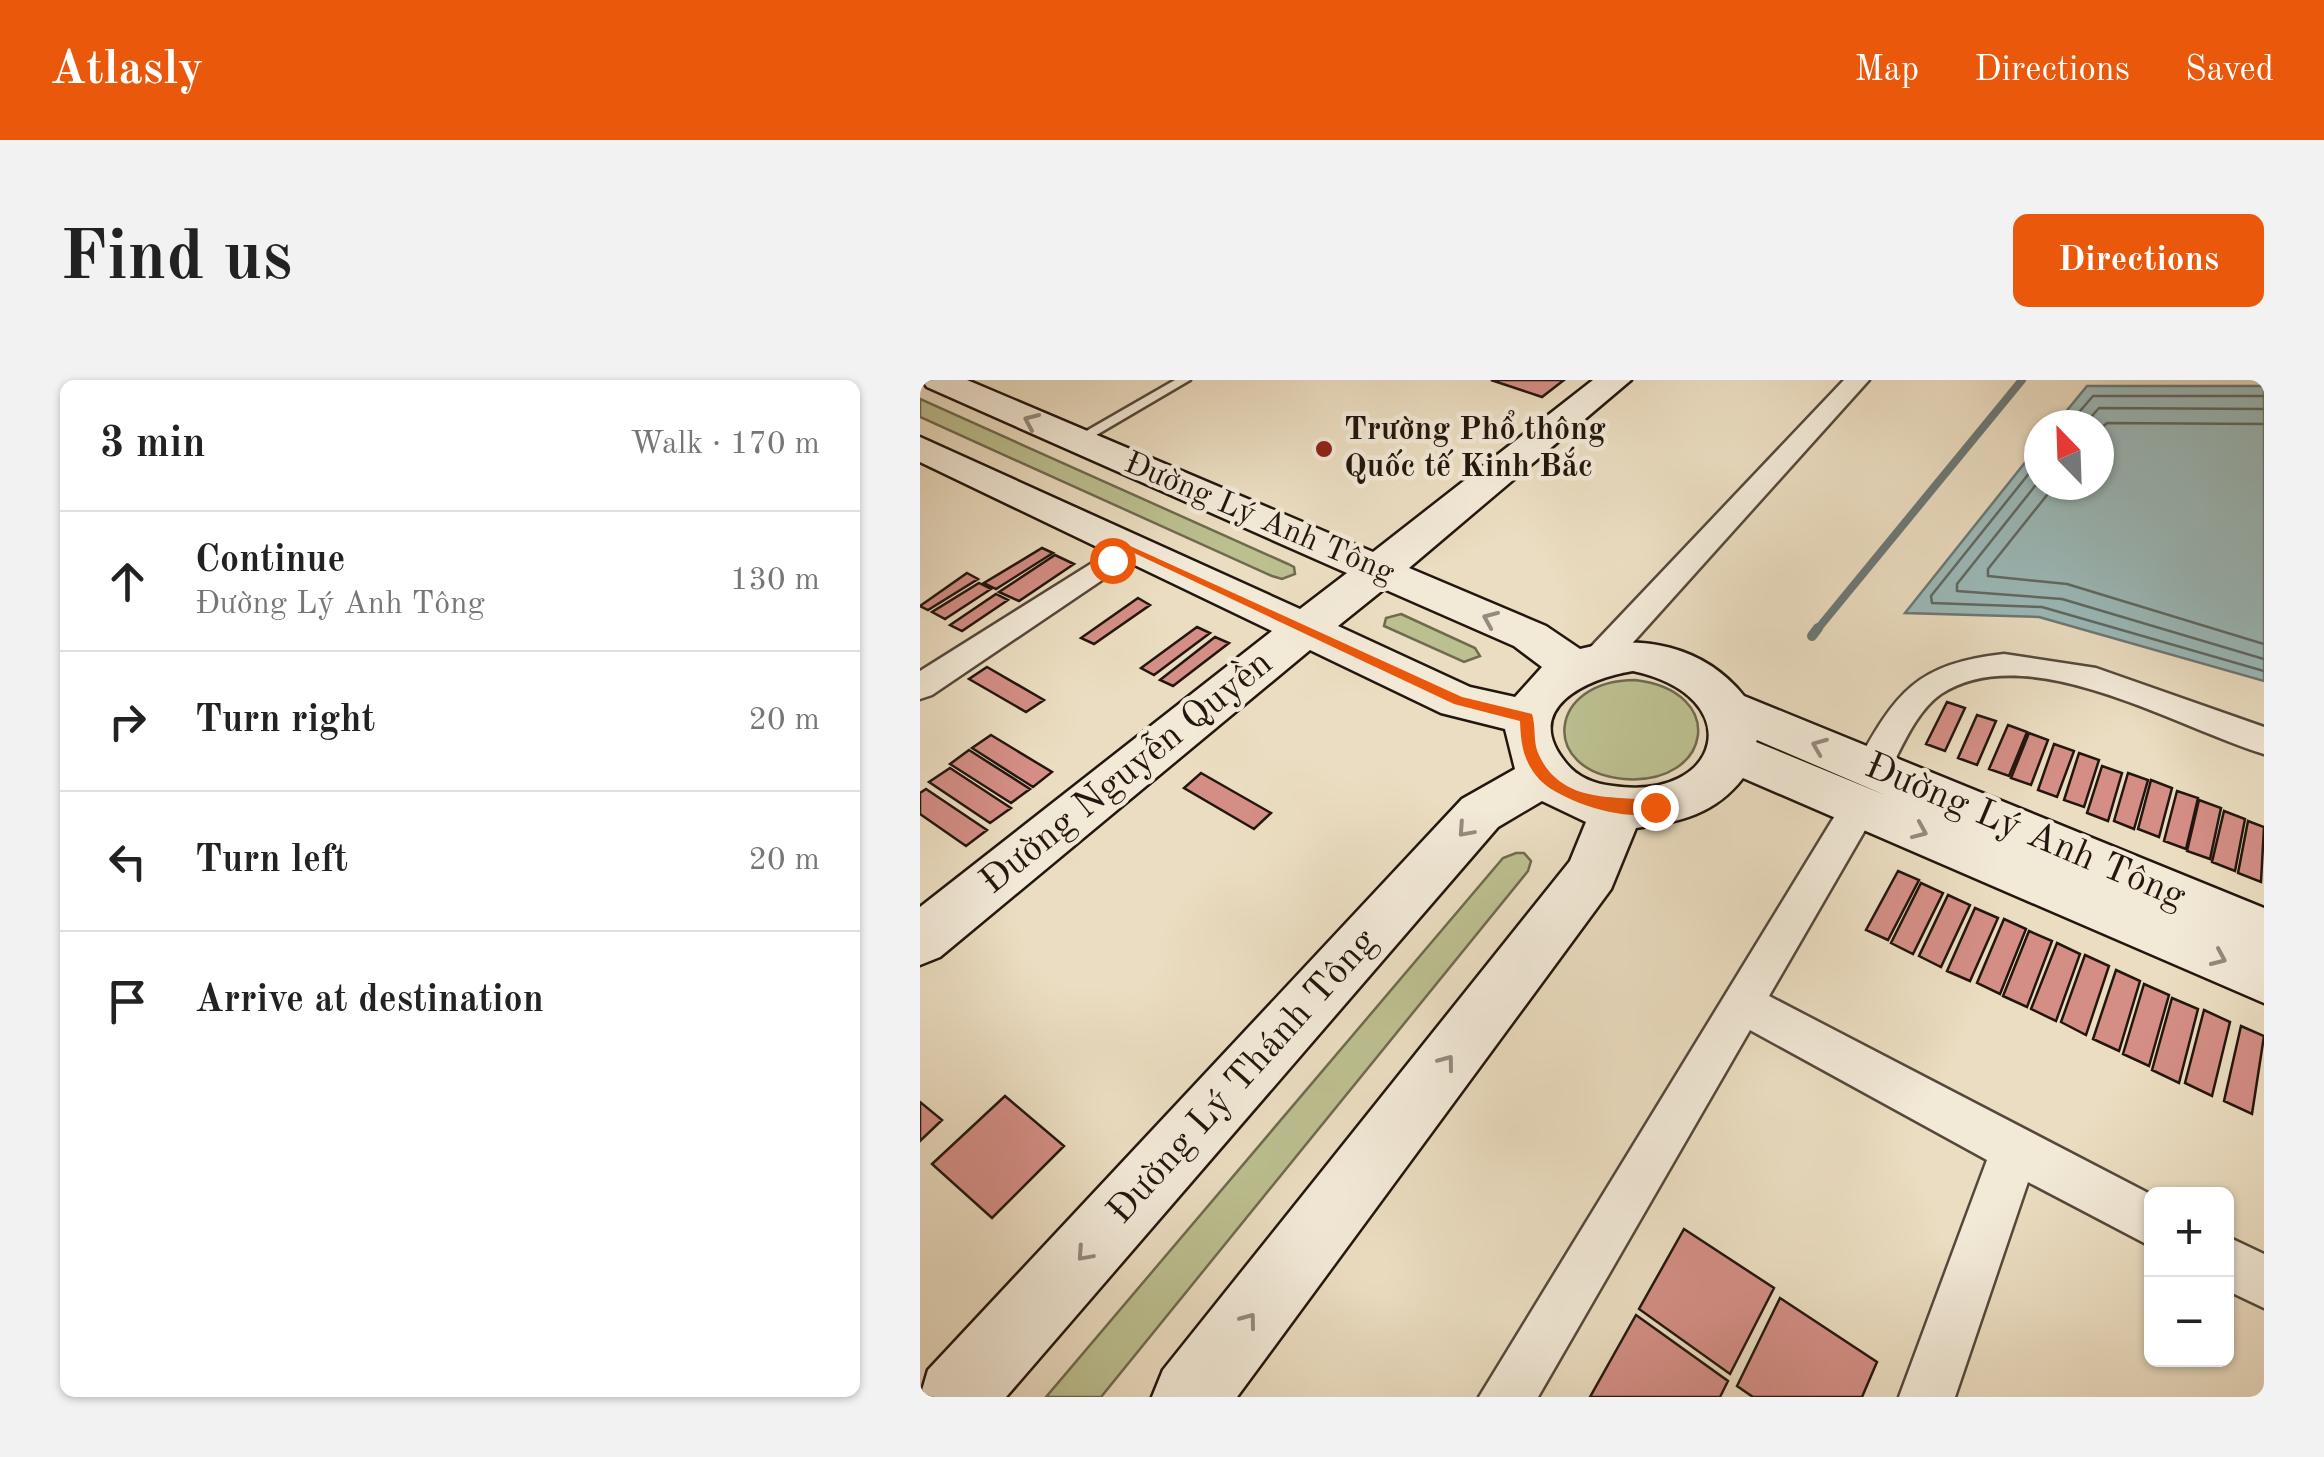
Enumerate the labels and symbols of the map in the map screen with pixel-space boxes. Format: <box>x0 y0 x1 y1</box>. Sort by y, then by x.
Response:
place label: Trường Phổ thông Quốc tế Kinh Bắc <box>1344 410 1606 484</box>
north arrow <box>2024 410 2114 500</box>
one-way arrow <box>1023 413 1041 433</box>
marker: Trường Phổ thông Quốc tế Kinh Bắc <box>1313 438 1335 460</box>
street label: Đường Lý Anh Tông <box>1119 448 1399 590</box>
route start <box>1090 538 1136 584</box>
one-way arrow <box>1482 611 1500 631</box>
street label: Đường Nguyễn Quyền <box>972 641 1280 902</box>
one-way arrow <box>1811 737 1829 757</box>
street label: Đường Lý Anh Tông <box>1859 747 2191 917</box>
route end <box>1633 785 1679 831</box>
one-way arrow <box>1459 818 1477 837</box>
one-way arrow <box>1910 819 1928 839</box>
street label: Đường Lý Thánh Tông <box>1101 922 1385 1232</box>
one-way arrow <box>2209 946 2227 966</box>
one-way arrow <box>1435 1055 1453 1073</box>
one-way arrow <box>1078 1242 1096 1261</box>
one-way arrow <box>1238 1313 1255 1331</box>

